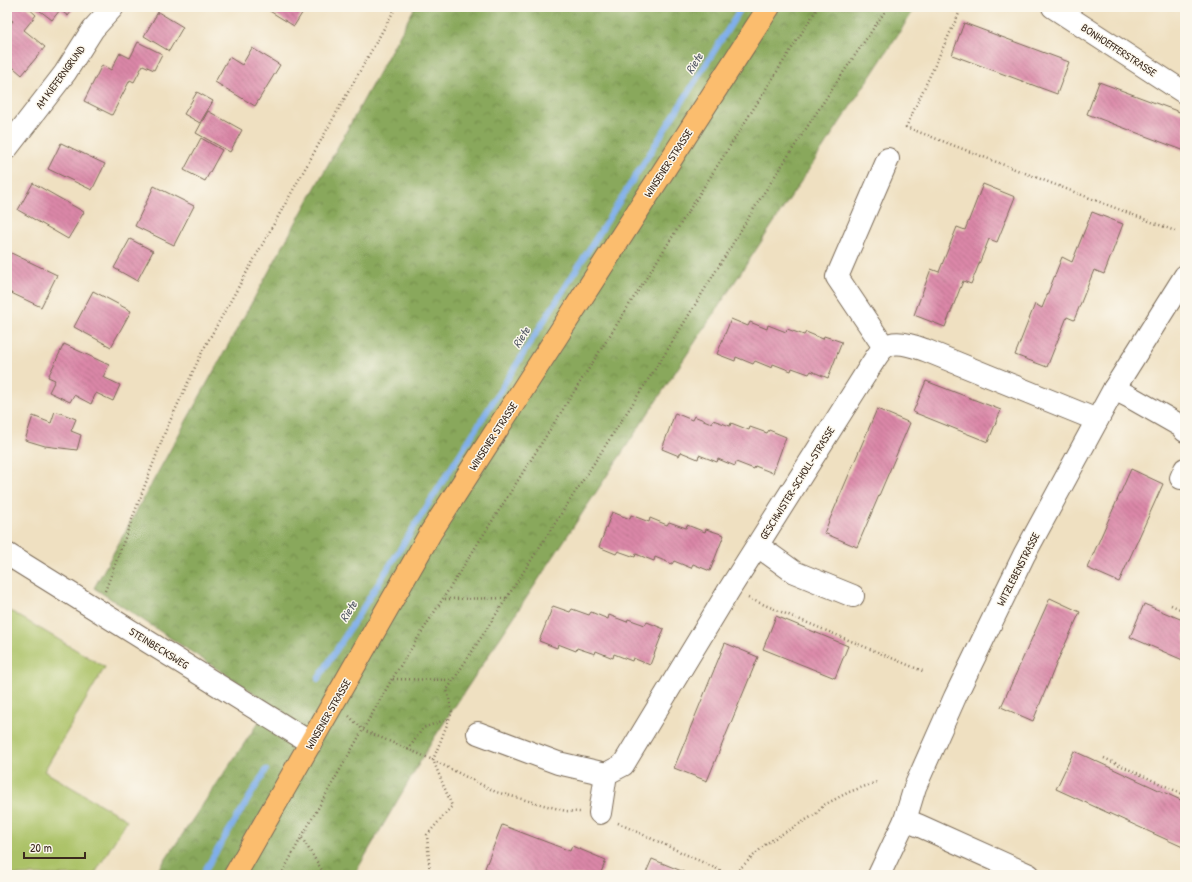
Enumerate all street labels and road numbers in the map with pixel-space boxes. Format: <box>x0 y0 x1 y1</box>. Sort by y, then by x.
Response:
street label: BONHOEFFERSTRASSE <box>1079 20 1160 80</box>
street label: AM KIEFERNGRUND <box>32 42 88 111</box>
street label: WINSENER STRASSE <box>641 126 695 200</box>
street label: WINSENER STRASSE <box>466 399 520 473</box>
street label: GESCHWISTER-SCHOLL-STRASSE <box>756 424 838 542</box>
street label: WITZLEBENSTRASSE <box>993 530 1043 608</box>
street label: STEINBECKSWEG <box>127 624 192 672</box>
street label: WINSENER STRASSE <box>302 676 354 752</box>

